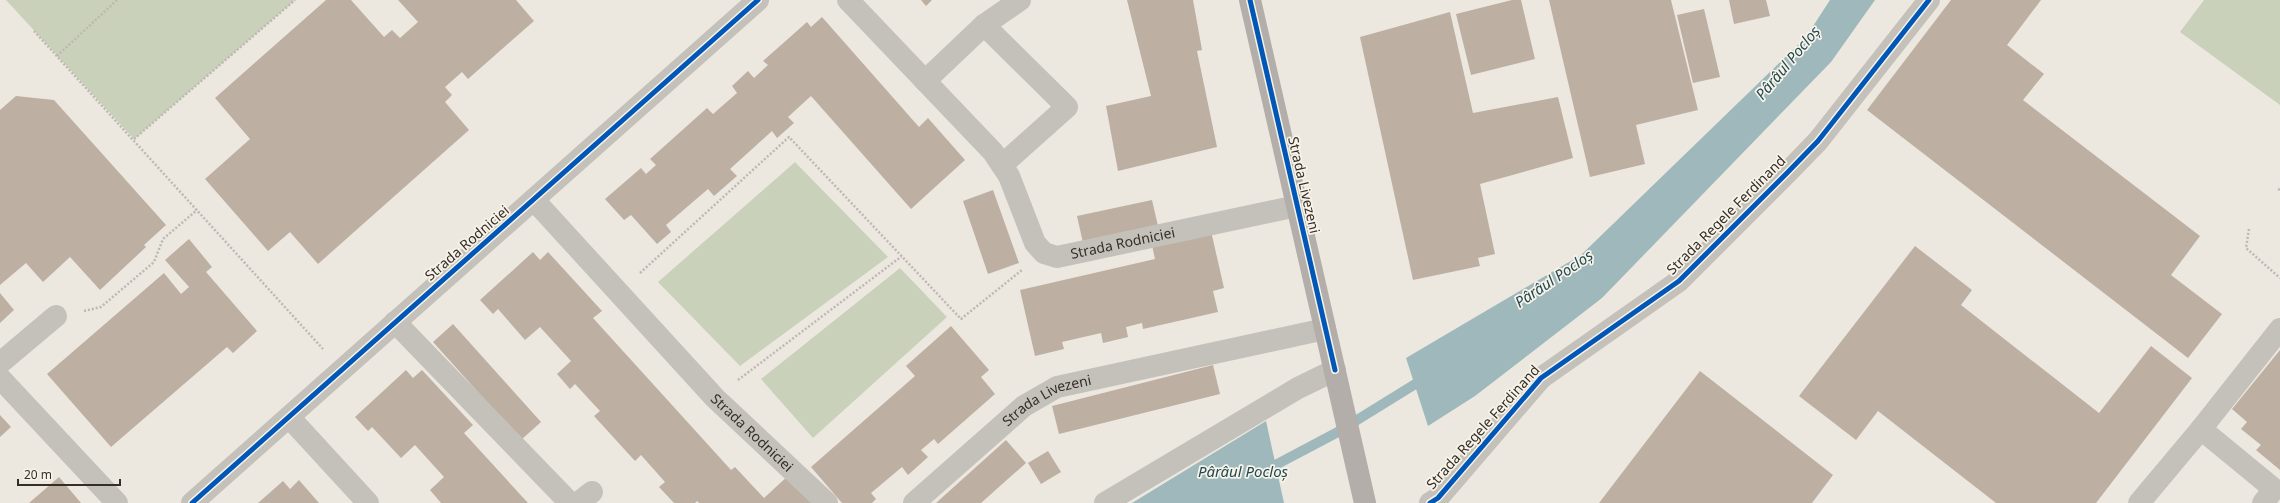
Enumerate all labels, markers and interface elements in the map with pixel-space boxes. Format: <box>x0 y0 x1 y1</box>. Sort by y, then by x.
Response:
water label: Pârâul Pocloș <box>1751 21 1824 103</box>
street label: Strada Livezeni <box>1284 135 1325 235</box>
street label: Strada Regele Ferdinand <box>1662 151 1789 278</box>
street label: Strada Rodniciei <box>420 201 513 285</box>
street label: Strada Rodniciei <box>1069 222 1177 263</box>
water label: Pârâul Pocloș <box>1510 244 1597 312</box>
street label: Strada Regele Ferdinand <box>1422 360 1544 493</box>
street label: Strada Livezeni <box>998 370 1093 430</box>
street label: Strada Rodniciei <box>707 389 798 476</box>
scale bar <box>18 461 120 487</box>
water label: Pârâul Pocloș <box>1198 461 1289 481</box>
text: 20 m <box>24 466 52 483</box>

